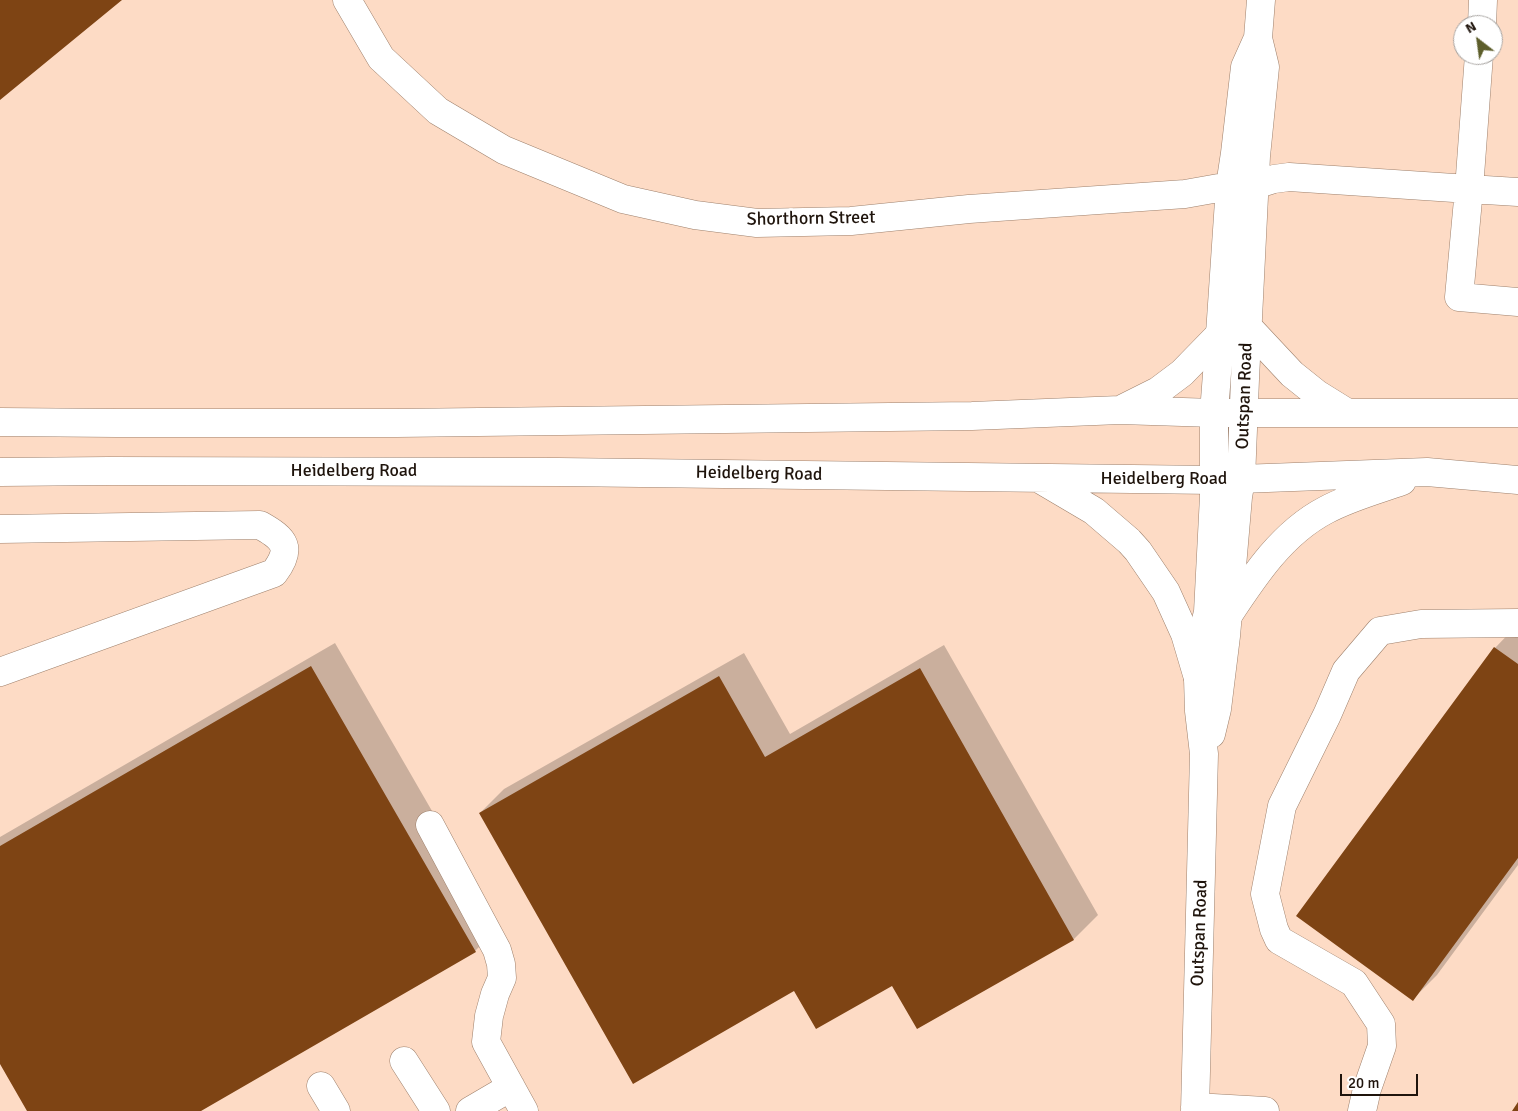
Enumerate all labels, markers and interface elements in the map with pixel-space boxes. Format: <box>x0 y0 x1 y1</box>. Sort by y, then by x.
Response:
north arrow <box>1453 15 1503 65</box>
text: N <box>1462 18 1479 37</box>
street label: Shorthorn Street <box>746 207 876 231</box>
street label: Outspan Road <box>1232 342 1258 450</box>
street label: Heidelberg Road <box>291 460 417 482</box>
street label: Heidelberg Road <box>695 462 823 486</box>
street label: Heidelberg Road <box>1101 468 1227 490</box>
street label: Outspan Road <box>1187 879 1213 987</box>
scale bar <box>1343 1064 1420 1096</box>
text: 20 m <box>1348 1074 1379 1092</box>

